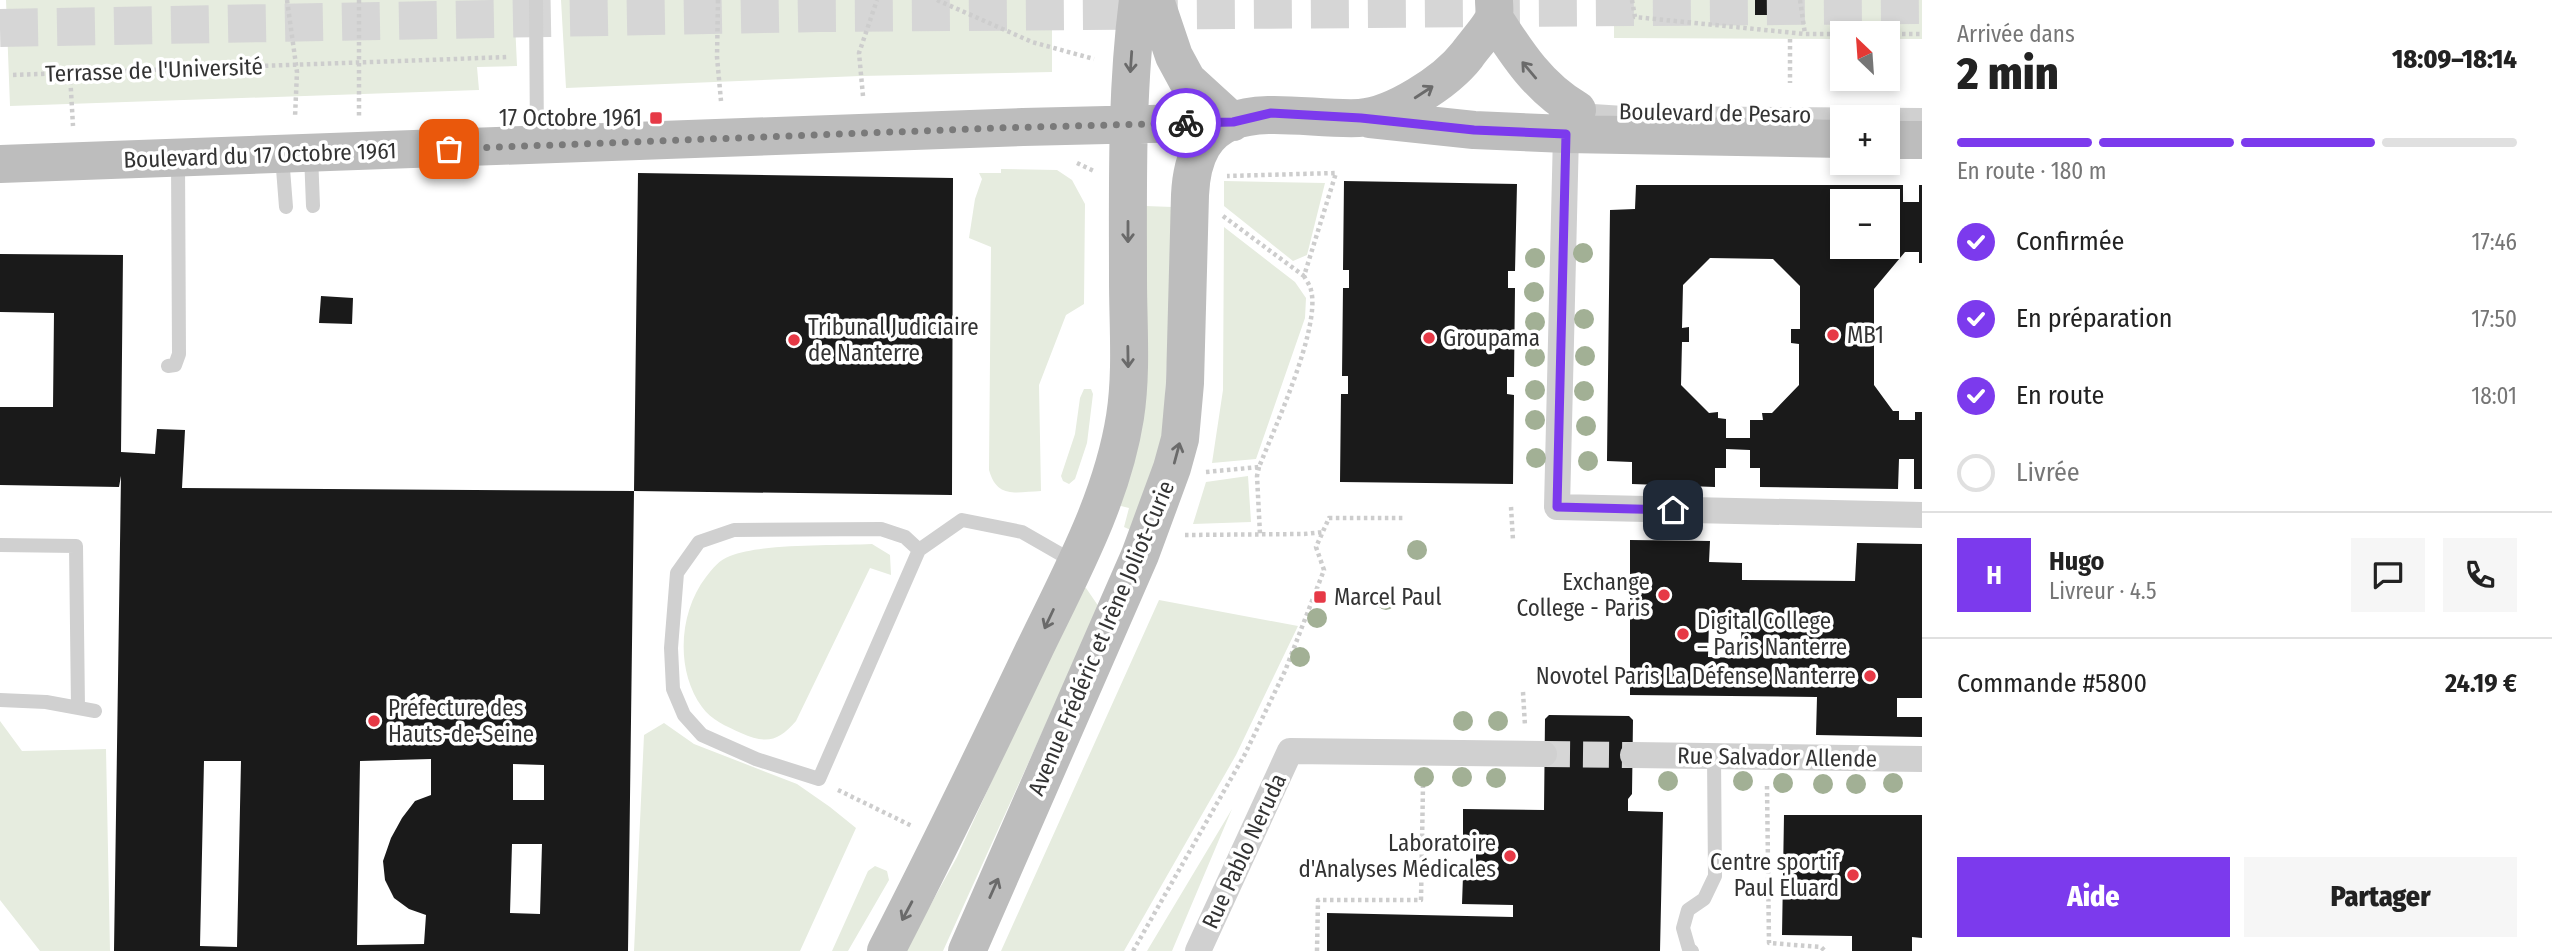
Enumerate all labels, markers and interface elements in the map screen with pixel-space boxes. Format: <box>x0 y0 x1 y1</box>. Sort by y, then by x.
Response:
text: Arrivée dans <box>1957 20 2075 48</box>
north arrow <box>1830 21 1900 91</box>
map controls <box>1830 21 1900 259</box>
text: 18:09–18:14 <box>2392 44 2517 75</box>
text: 2 min <box>1957 46 2059 101</box>
one-way arrow <box>1124 50 1137 73</box>
street label: Terrasse de l'Université <box>45 52 263 88</box>
one-way arrow <box>1521 61 1537 79</box>
one-way arrow <box>1413 84 1433 98</box>
courier <box>1151 88 1221 158</box>
street label: Boulevard de Pesaro <box>1619 97 1811 129</box>
place label: 17 Octobre 1961 <box>499 104 642 132</box>
icon: bike <box>1167 104 1205 142</box>
button: + <box>1830 105 1900 175</box>
marker: 17 Octobre 1961 <box>648 110 664 126</box>
pin <box>419 119 479 179</box>
icon: bag <box>430 130 468 168</box>
street label: Boulevard du 17 Octobre 1961 <box>123 136 397 174</box>
text: En route · 180 m <box>1957 157 2106 185</box>
button: − <box>1830 189 1900 259</box>
one-way arrow <box>1121 220 1135 243</box>
icon: check <box>1957 223 1995 261</box>
text: Confirmée <box>2016 226 2124 257</box>
text: 17:46 <box>2471 228 2517 256</box>
icon: check <box>1957 300 1995 338</box>
text: En préparation <box>2016 303 2173 334</box>
text: 17:50 <box>2471 305 2517 333</box>
place label: Tribunal Judiciaire de Nanterre <box>808 313 979 367</box>
place label: MB1 <box>1847 321 1884 349</box>
place label: Groupama <box>1443 324 1540 352</box>
marker: MB1 <box>1825 327 1841 343</box>
marker: Groupama <box>1421 330 1437 346</box>
marker: Tribunal Judiciaire de Nanterre <box>786 332 802 348</box>
one-way arrow <box>1122 345 1135 368</box>
icon: check <box>1957 377 1995 415</box>
text: En route <box>2016 380 2104 411</box>
text: 18:01 <box>2471 382 2517 410</box>
one-way arrow <box>1171 442 1184 464</box>
text: Livrée <box>2016 457 2080 488</box>
street label: Avenue Frédéric et Irène Joliot-Curie <box>1022 476 1180 800</box>
pin <box>1643 480 1703 540</box>
icon: home <box>1654 491 1692 529</box>
button: chat <box>2351 538 2425 612</box>
button: phone <box>2443 538 2517 612</box>
text: Hugo <box>2049 546 2104 577</box>
text: H <box>1986 560 2002 591</box>
place label: Exchange College - Paris <box>1516 568 1650 622</box>
text: Livreur · 4.5 <box>2049 577 2157 605</box>
place label: Marcel Paul <box>1334 583 1441 611</box>
marker: Exchange College - Paris <box>1656 587 1672 603</box>
marker: Marcel Paul <box>1312 589 1328 605</box>
place label: Digital College – Paris Nanterre <box>1697 607 1847 661</box>
one-way arrow <box>1042 608 1056 629</box>
marker: Digital College – Paris Nanterre <box>1675 626 1691 642</box>
place label: Novotel Paris La Défense Nanterre <box>1536 662 1856 690</box>
marker: Novotel Paris La Défense Nanterre <box>1862 668 1878 684</box>
text: Commande #5800 <box>1957 668 2147 699</box>
text: 24.19 € <box>2445 668 2517 699</box>
place label: Préfecture des Hauts-de-Seine <box>388 694 534 748</box>
marker: Préfecture des Hauts-de-Seine <box>366 713 382 729</box>
street label: Rue Salvador Allende <box>1677 741 1877 773</box>
street label: Rue Pablo Neruda <box>1196 769 1292 933</box>
place label: Laboratoire d'Analyses Médicales <box>1298 829 1496 883</box>
marker: Laboratoire d'Analyses Médicales <box>1502 848 1518 864</box>
place label: Centre sportif Paul Eluard <box>1710 848 1841 902</box>
button: Aide <box>1957 857 2230 937</box>
button: Partager <box>2244 857 2517 937</box>
marker: Centre sportif Paul Eluard <box>1845 867 1861 883</box>
one-way arrow <box>988 878 1001 900</box>
one-way arrow <box>899 900 913 921</box>

